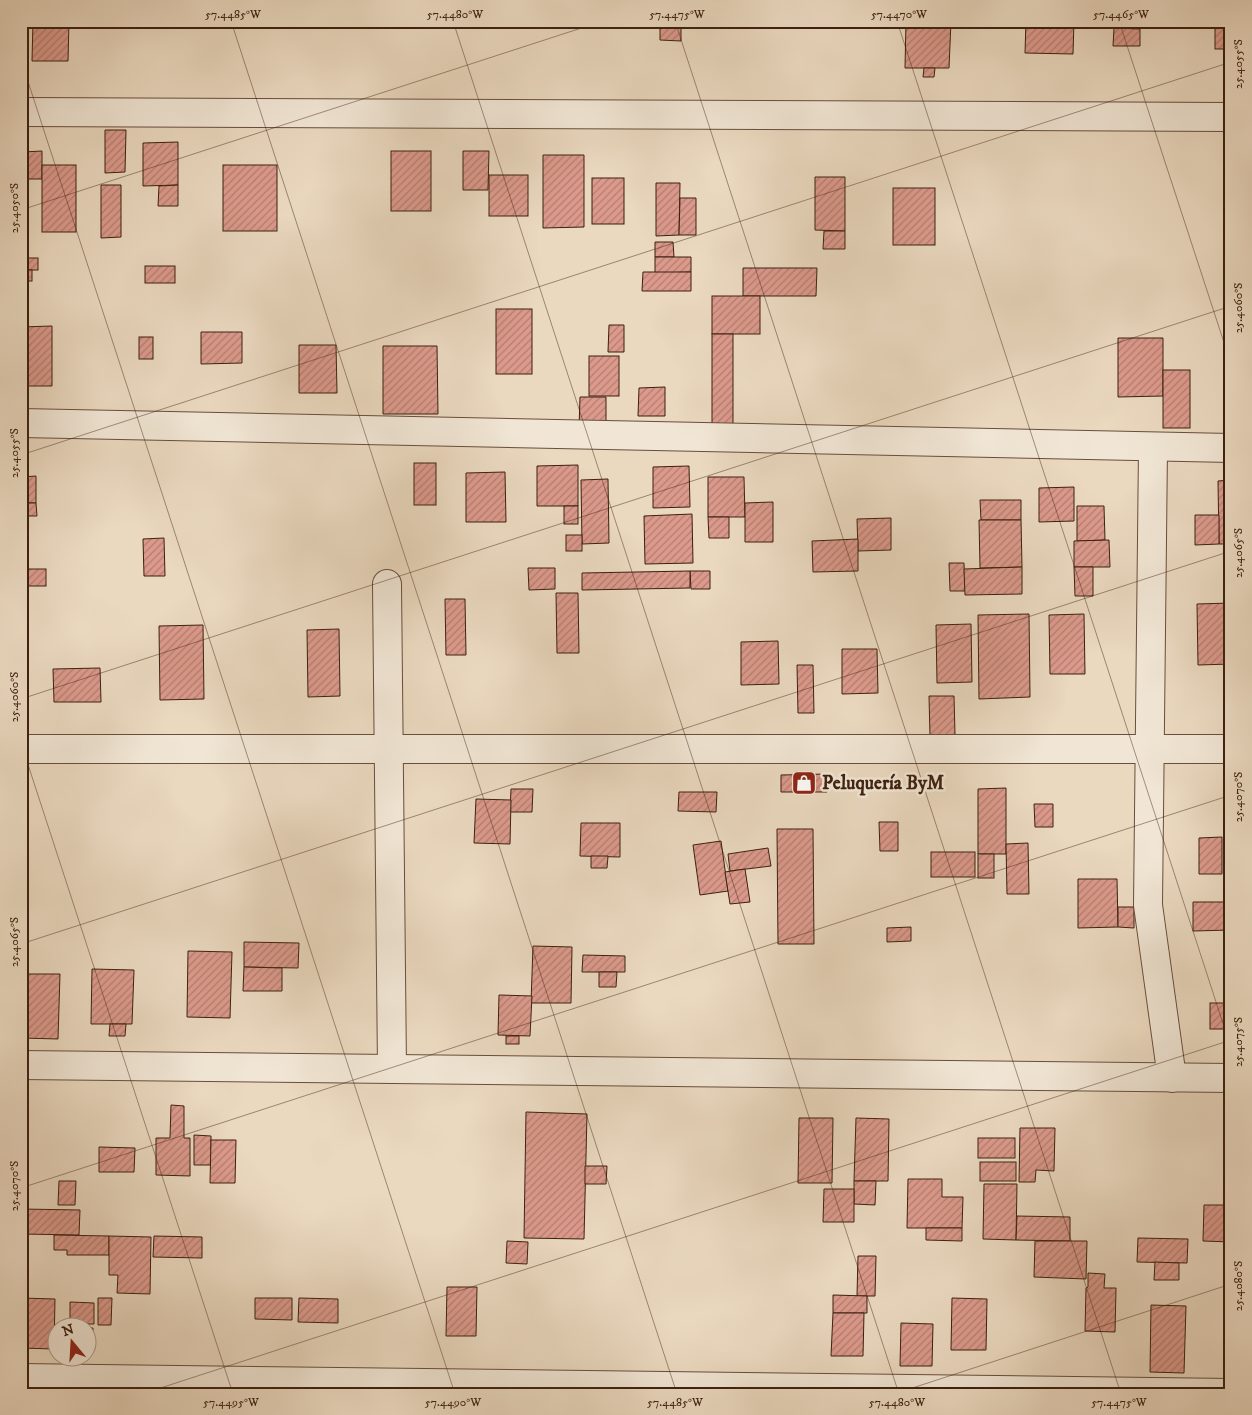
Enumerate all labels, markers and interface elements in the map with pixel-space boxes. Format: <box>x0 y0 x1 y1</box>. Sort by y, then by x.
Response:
text: 57.4485°W <box>205 7 262 22</box>
text: 57.4480°W <box>427 7 484 22</box>
text: 57.4475°W <box>649 7 706 22</box>
text: 57.4470°W <box>871 7 928 22</box>
text: 57.4465°W <box>1093 7 1150 22</box>
text: 25.4055°S <box>1231 39 1246 89</box>
text: 25.4050°S <box>7 183 22 233</box>
text: 25.4060°S <box>1231 283 1246 333</box>
text: 25.4055°S <box>7 428 22 478</box>
text: 25.4065°S <box>1231 528 1246 578</box>
text: 25.4060°S <box>7 672 22 722</box>
shop icon: Peluquería ByM <box>791 770 817 796</box>
place label: Peluquería ByM <box>822 772 944 796</box>
text: 25.4070°S <box>1231 772 1246 822</box>
text: 25.4065°S <box>7 917 22 967</box>
text: 25.4075°S <box>1231 1017 1246 1067</box>
text: 25.4070°S <box>7 1161 22 1211</box>
text: 25.4080°S <box>1231 1261 1246 1311</box>
north arrow <box>48 1318 98 1368</box>
text: N <box>60 1320 77 1341</box>
text: 57.4495°W <box>203 1395 260 1410</box>
text: 57.4490°W <box>425 1395 482 1410</box>
text: 57.4485°W <box>647 1395 704 1410</box>
text: 57.4480°W <box>869 1395 926 1410</box>
text: 57.4475°W <box>1091 1395 1148 1410</box>

